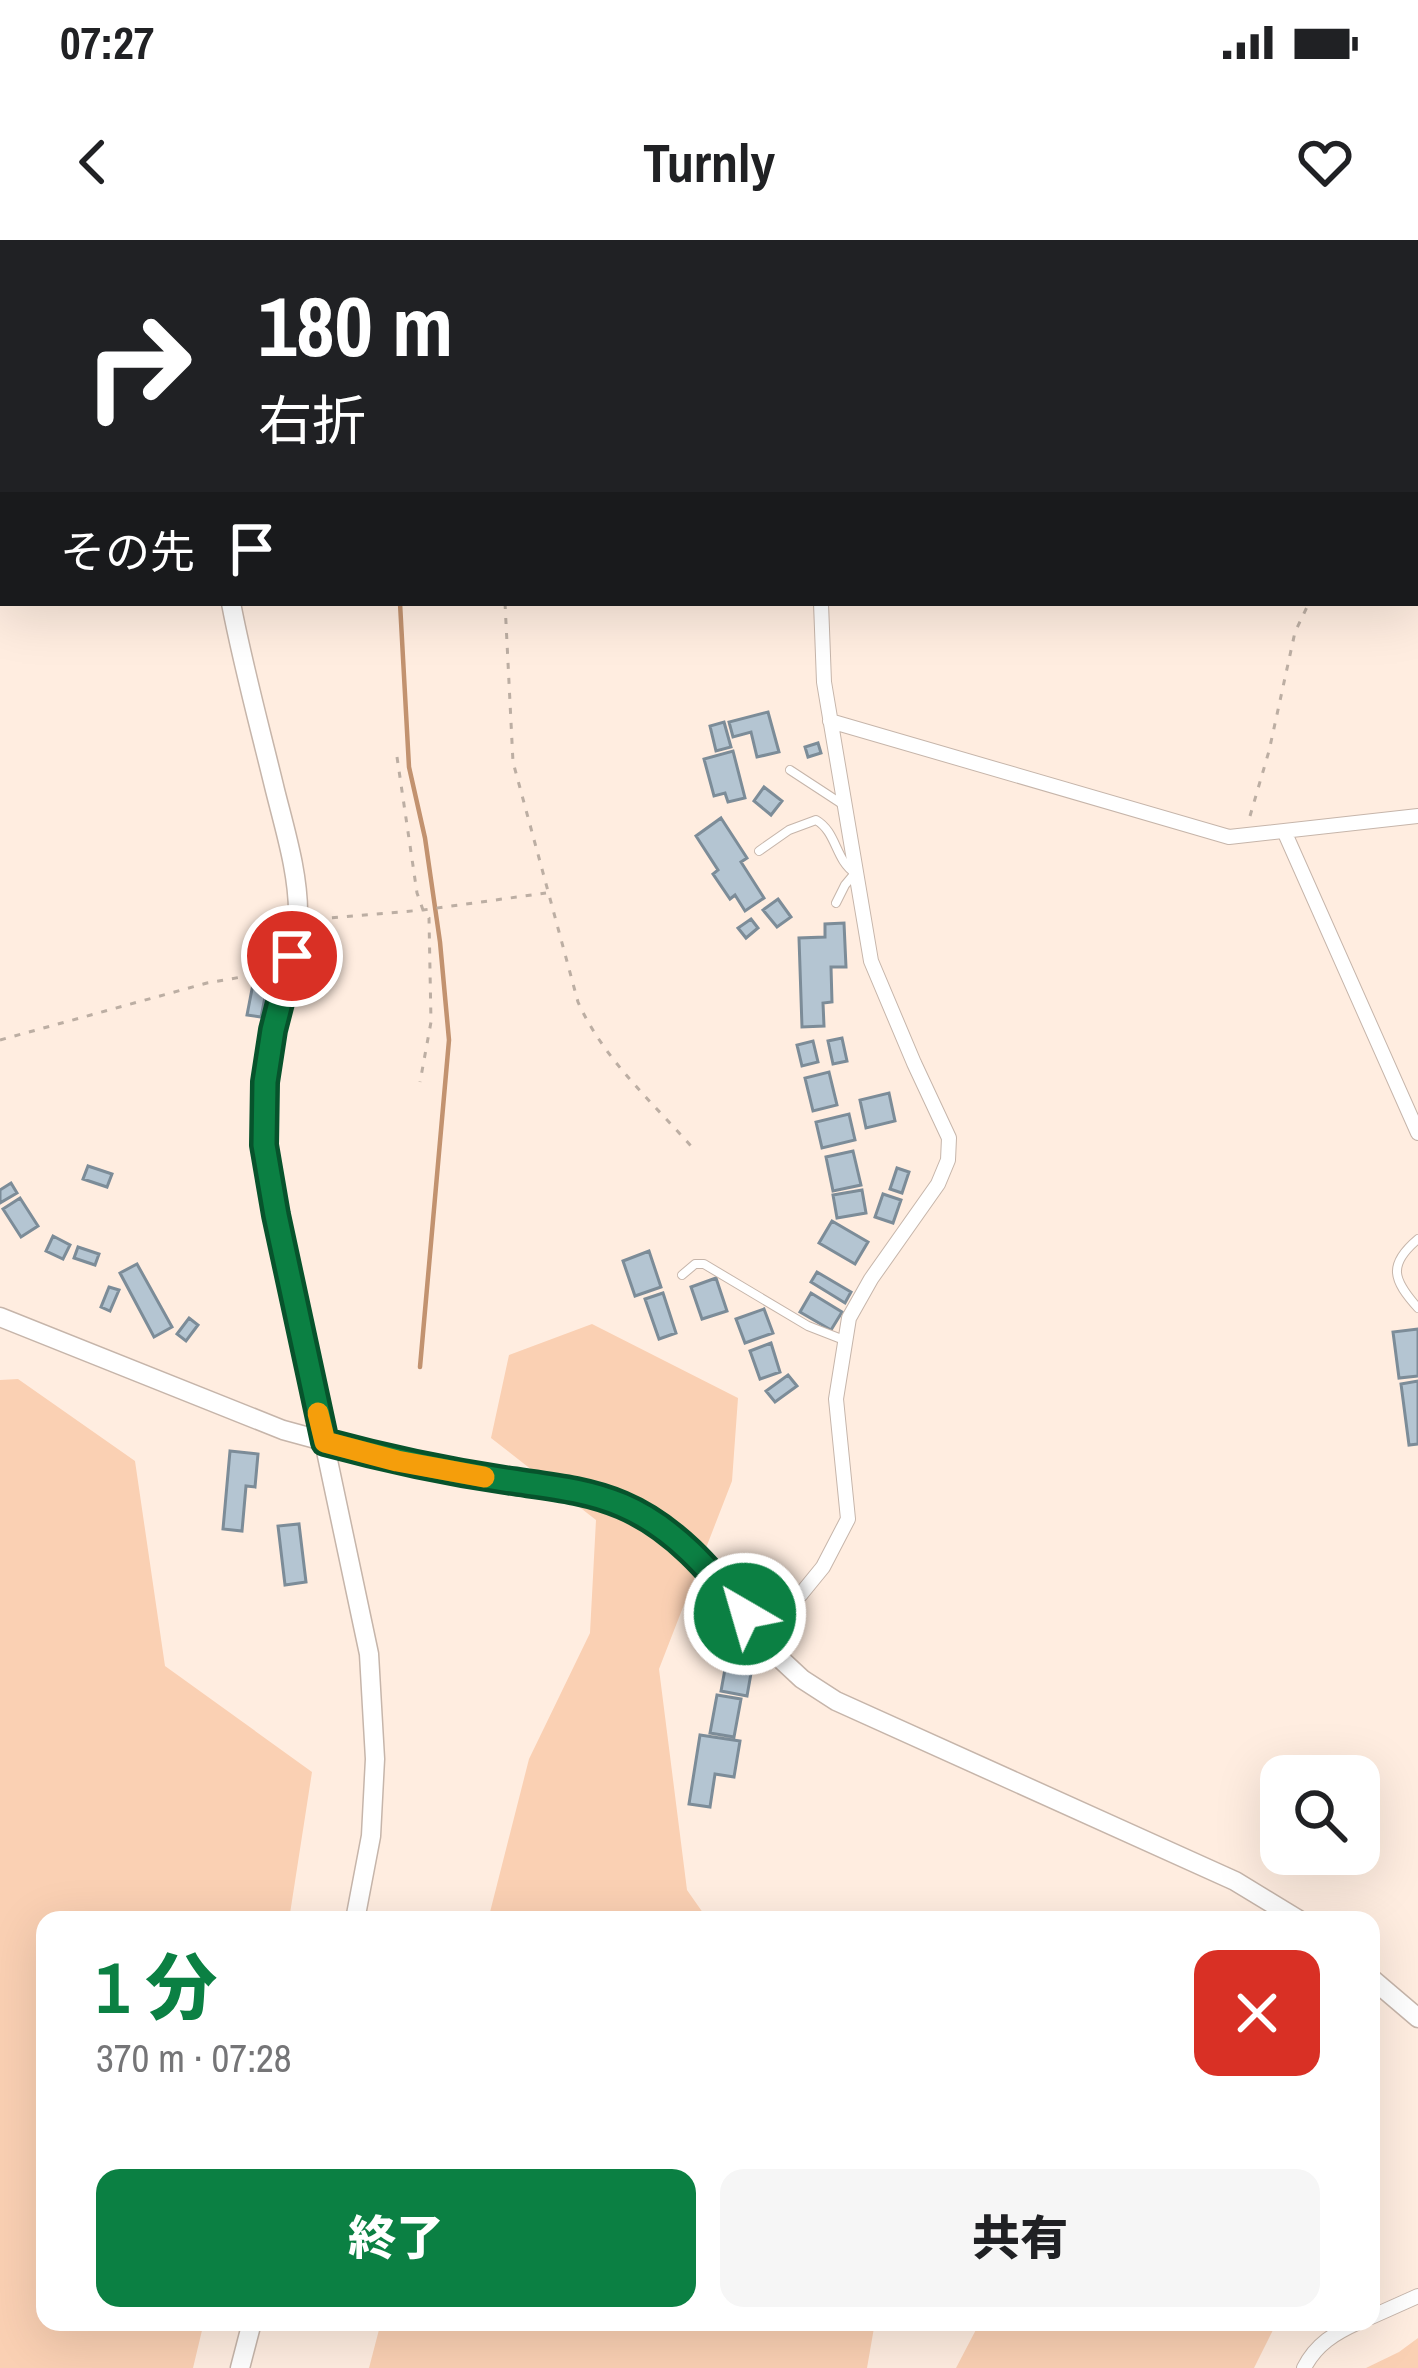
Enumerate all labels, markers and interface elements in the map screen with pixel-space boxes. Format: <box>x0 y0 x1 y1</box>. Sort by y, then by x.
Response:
text: 07:27 <box>60 12 154 73</box>
text: Turnly <box>643 126 775 199</box>
icon: back <box>60 129 126 195</box>
icon: heart <box>1292 129 1358 195</box>
text: 180 m <box>258 269 453 382</box>
icon: right <box>60 288 216 444</box>
text: 右折 <box>258 384 366 457</box>
icon: arrive <box>219 516 285 582</box>
text: その先 <box>60 521 195 582</box>
pin <box>241 905 343 1007</box>
icon: arrive <box>259 923 325 989</box>
position arrow <box>682 1551 808 1677</box>
map controls <box>1260 1755 1380 1875</box>
button: search <box>1260 1755 1380 1875</box>
text: 1 分 <box>96 1938 217 2035</box>
button: close <box>1194 1950 1320 2076</box>
text: 370 m · 07:28 <box>96 2032 292 2084</box>
button: 終了 <box>96 2169 696 2307</box>
button: 共有 <box>720 2169 1320 2307</box>

